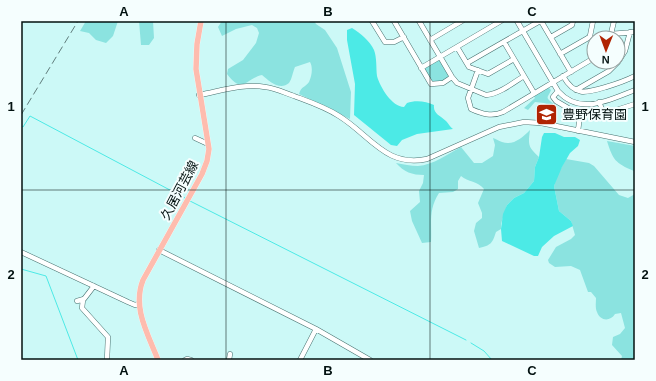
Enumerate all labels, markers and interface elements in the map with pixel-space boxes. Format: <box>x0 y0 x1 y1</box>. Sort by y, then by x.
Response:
text: A <box>119 4 129 19</box>
text: B <box>323 4 333 19</box>
text: C <box>527 4 537 19</box>
north arrow <box>586 30 626 70</box>
text: N <box>602 54 610 66</box>
text: 1 <box>7 99 15 114</box>
text: 1 <box>641 99 649 114</box>
school or university icon: 豊野保育園 <box>533 101 559 127</box>
place label: 豊野保育園 <box>562 107 627 122</box>
street label: 久居河芸線 <box>158 158 201 222</box>
text: 2 <box>7 267 15 282</box>
text: 2 <box>641 267 649 282</box>
text: A <box>119 363 129 378</box>
text: B <box>323 363 333 378</box>
text: C <box>527 363 537 378</box>

